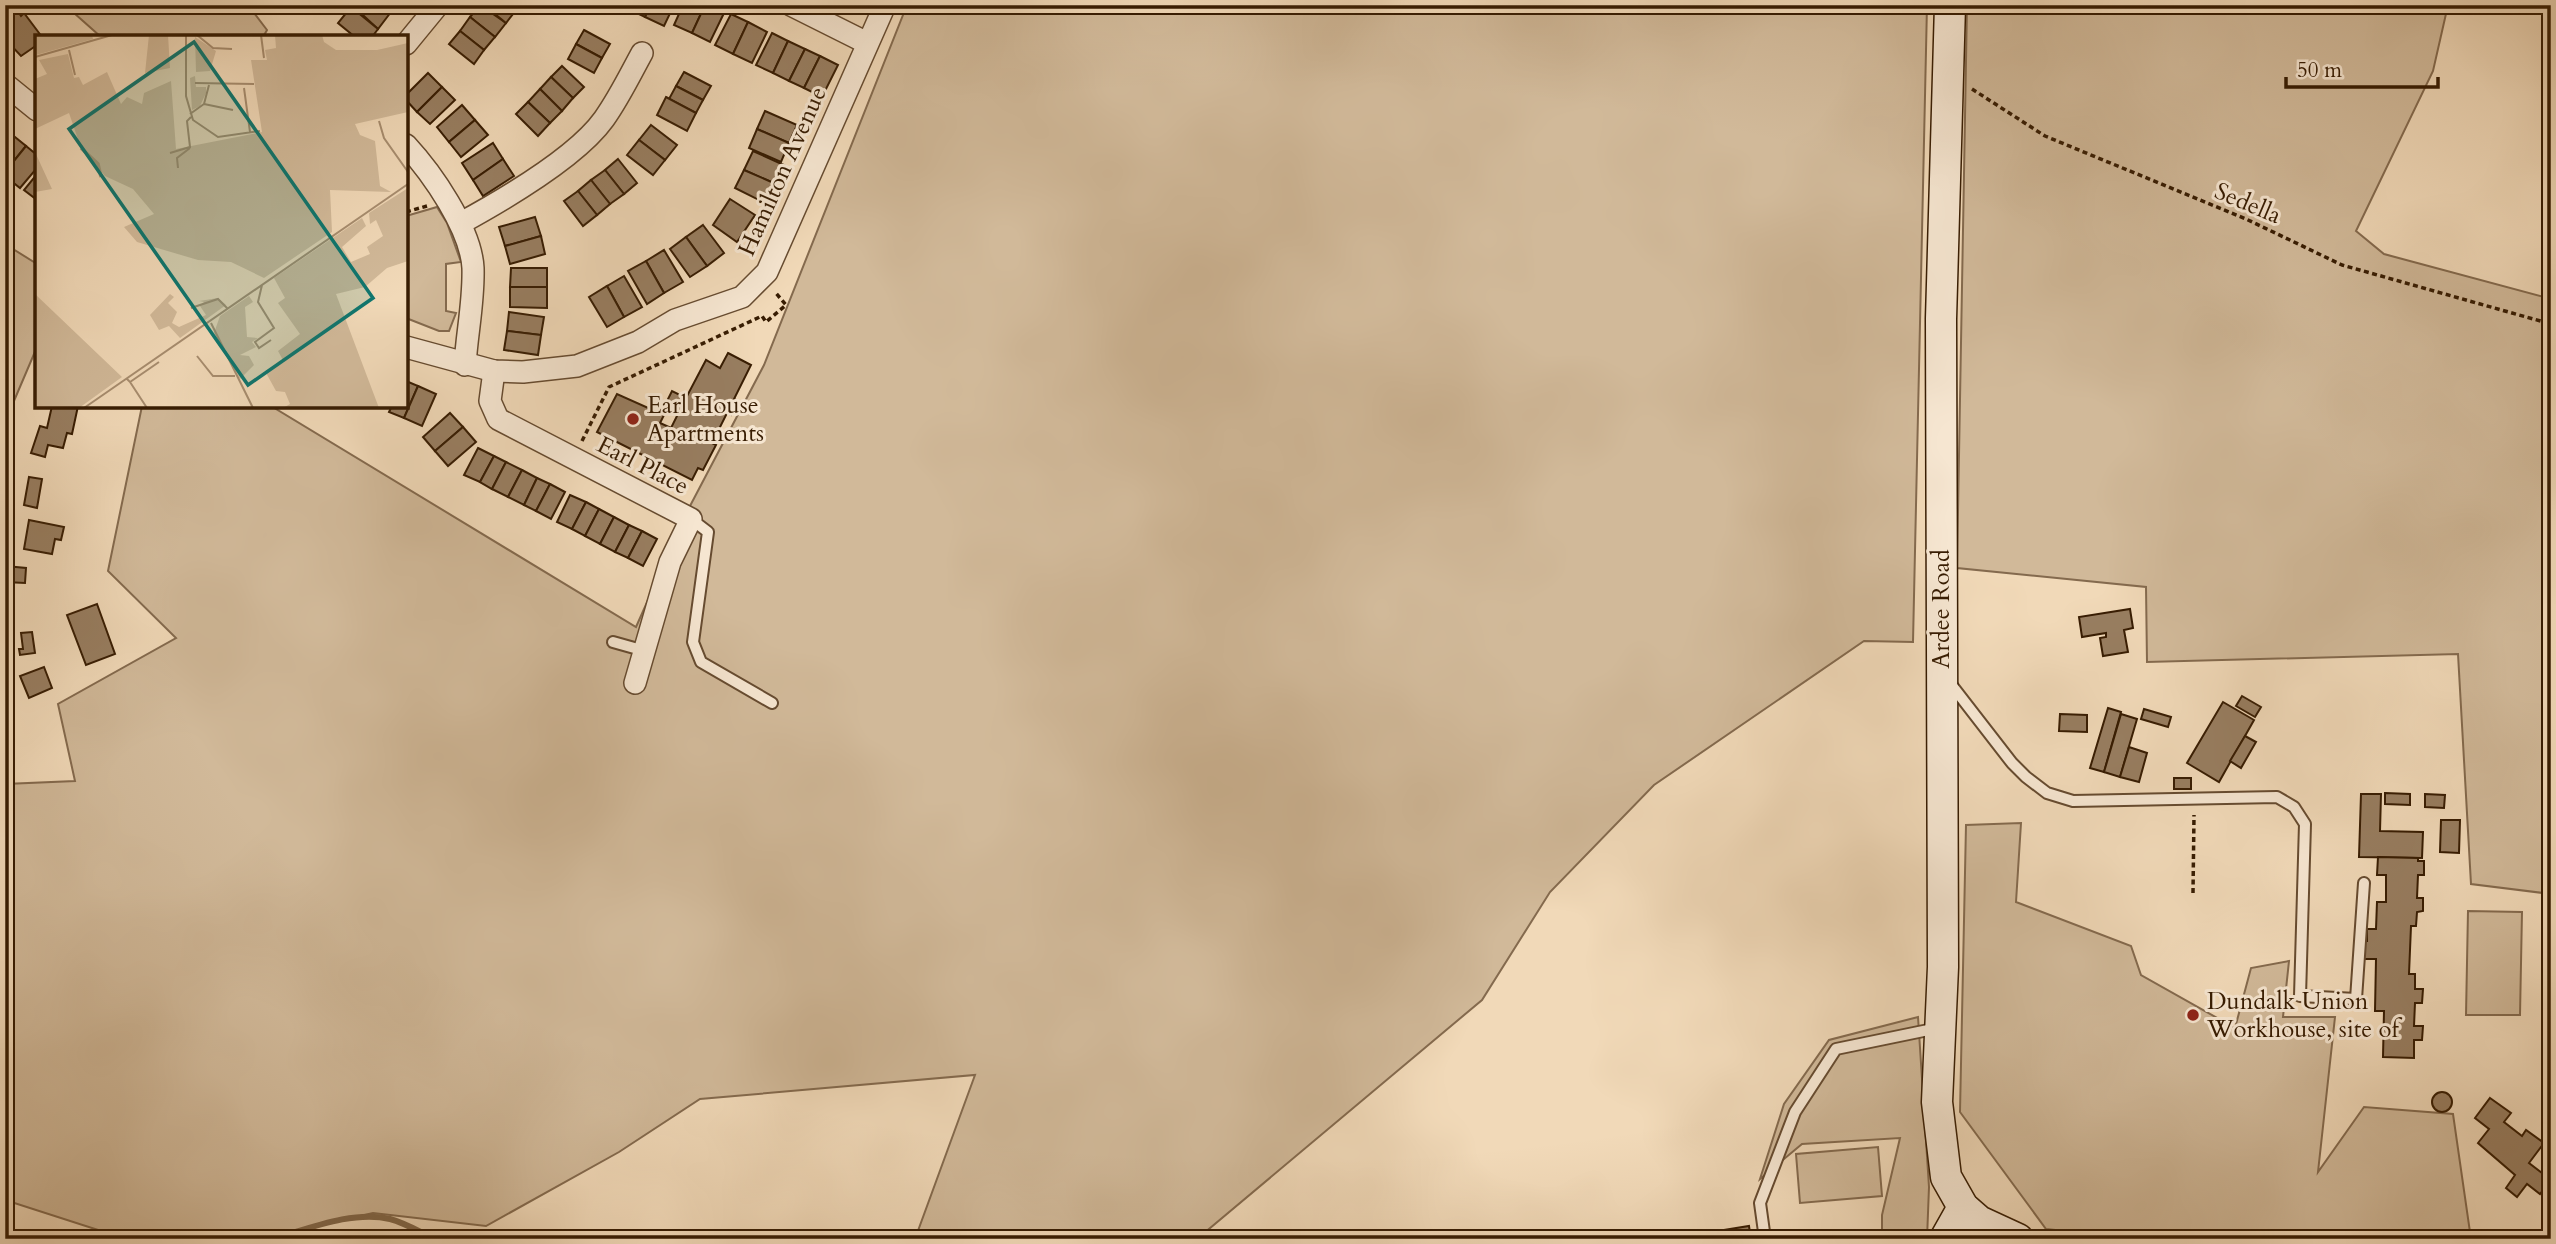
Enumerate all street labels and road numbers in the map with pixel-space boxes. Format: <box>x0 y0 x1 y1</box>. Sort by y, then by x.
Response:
street label: Hamilton Avenue <box>730 81 835 261</box>
street label: Sedella <box>2210 175 2287 232</box>
street label: Earl Place <box>591 428 694 503</box>
street label: Ardee Road <box>1925 549 1958 669</box>

